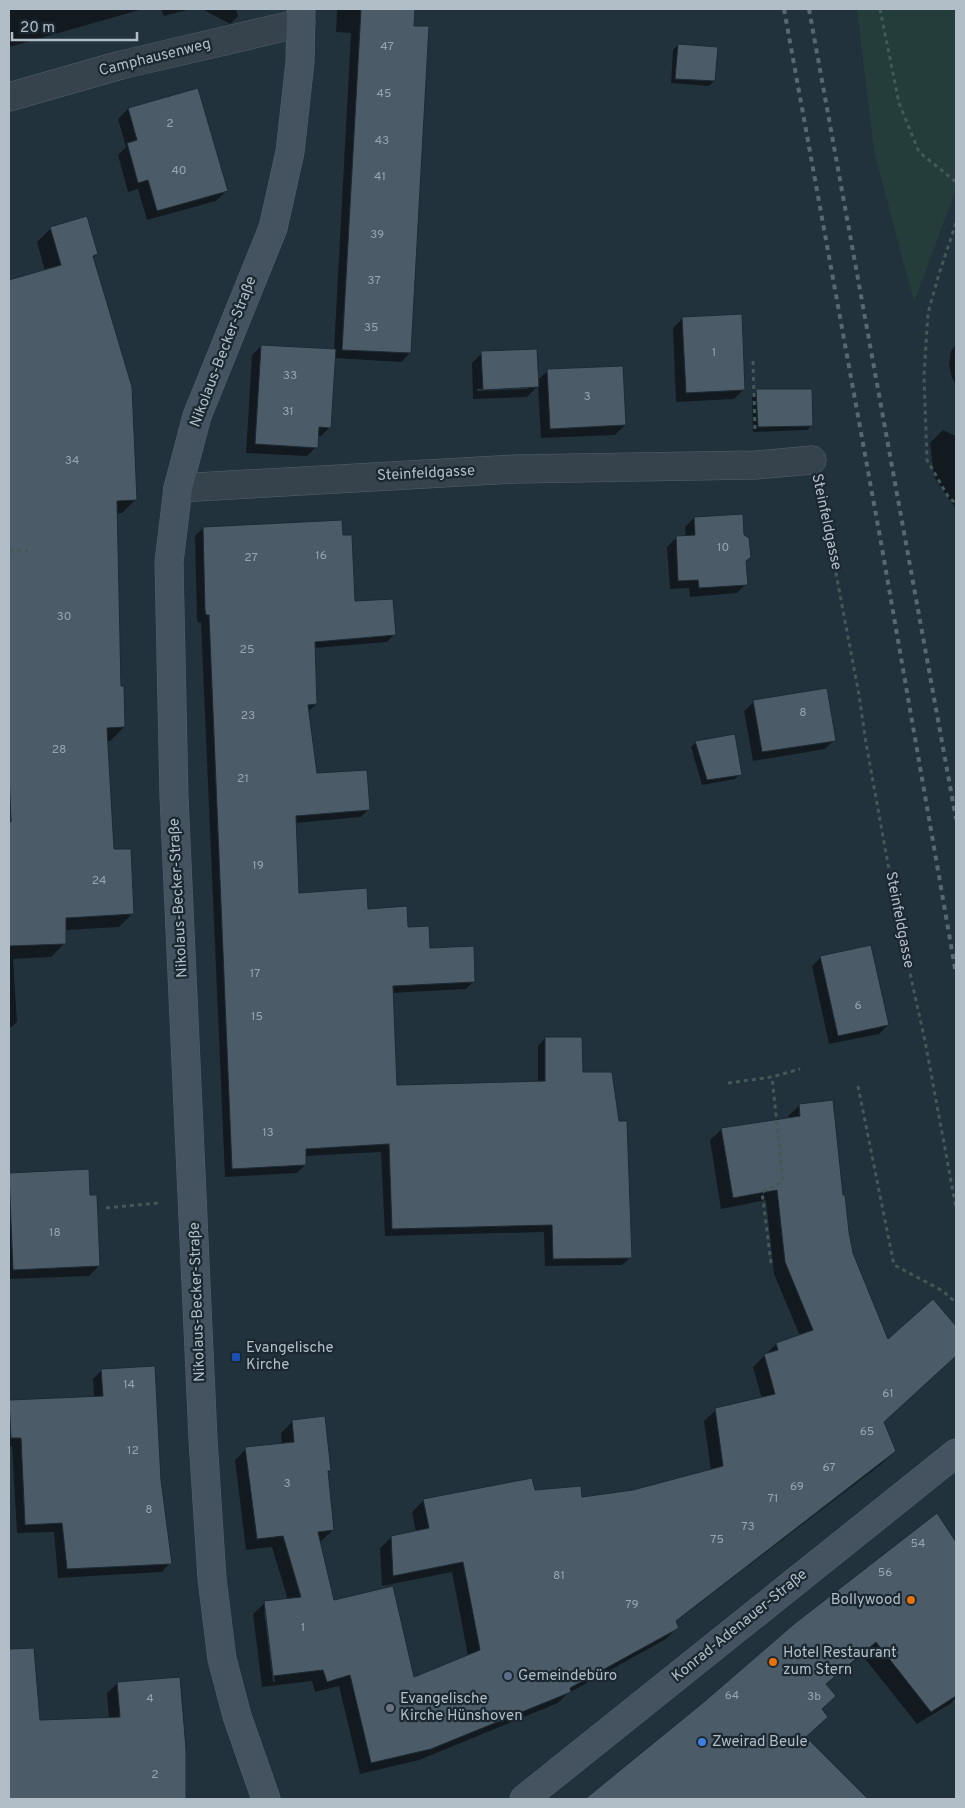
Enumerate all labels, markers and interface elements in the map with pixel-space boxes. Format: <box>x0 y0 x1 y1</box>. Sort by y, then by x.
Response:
scale bar <box>12 10 138 42</box>
text: 20 m <box>20 19 55 38</box>
street label: Camphausenweg <box>97 35 213 81</box>
house number: 47 <box>380 39 394 55</box>
house number: 45 <box>377 86 391 102</box>
house number: 2 <box>166 116 174 132</box>
house number: 43 <box>375 133 389 149</box>
house number: 40 <box>171 163 187 179</box>
house number: 41 <box>374 169 386 185</box>
house number: 39 <box>370 227 384 243</box>
house number: 37 <box>367 273 381 289</box>
street label: Nikolaus-Becker-Straße <box>186 274 262 430</box>
house number: 35 <box>364 320 378 336</box>
house number: 1 <box>712 345 716 361</box>
house number: 33 <box>283 368 297 384</box>
house number: 3 <box>583 389 591 405</box>
house number: 31 <box>282 404 294 420</box>
house number: 34 <box>65 453 79 469</box>
street label: Steinfeldgasse <box>376 462 476 486</box>
street label: Steinfeldgasse <box>807 472 845 572</box>
house number: 10 <box>717 540 729 556</box>
house number: 16 <box>315 548 327 564</box>
house number: 27 <box>244 550 258 566</box>
house number: 30 <box>57 609 71 625</box>
house number: 25 <box>240 642 254 658</box>
house number: 8 <box>799 705 807 721</box>
house number: 23 <box>241 708 255 724</box>
house number: 28 <box>52 742 66 758</box>
house number: 21 <box>237 771 249 787</box>
street label: Nikolaus-Becker-Straße <box>165 818 193 978</box>
house number: 19 <box>252 858 264 874</box>
street label: Steinfeldgasse <box>880 870 918 970</box>
house number: 24 <box>92 873 106 889</box>
house number: 17 <box>250 966 260 982</box>
house number: 6 <box>854 998 862 1014</box>
house number: 15 <box>251 1009 263 1025</box>
house number: 13 <box>262 1125 274 1141</box>
street label: Nikolaus-Becker-Straße <box>186 1222 210 1382</box>
house number: 18 <box>49 1225 61 1241</box>
place label: Evangelische Kirche <box>246 1339 334 1375</box>
marker: Evangelische Kirche <box>230 1351 242 1363</box>
house number: 14 <box>123 1377 135 1393</box>
house number: 61 <box>882 1386 894 1402</box>
house number: 65 <box>860 1424 874 1440</box>
house number: 12 <box>127 1443 139 1459</box>
house number: 67 <box>822 1460 836 1476</box>
house number: 3 <box>283 1476 291 1492</box>
house number: 69 <box>790 1479 804 1495</box>
house number: 71 <box>768 1491 778 1507</box>
house number: 8 <box>145 1502 153 1518</box>
house number: 73 <box>741 1519 755 1535</box>
house number: 75 <box>710 1532 724 1548</box>
house number: 54 <box>910 1536 926 1552</box>
street label: Konrad-Adenauer-Straße <box>668 1565 812 1687</box>
house number: 56 <box>878 1565 892 1581</box>
house number: 81 <box>553 1568 565 1584</box>
place label: Bollywood <box>831 1591 901 1610</box>
marker: Bollywood <box>905 1594 917 1606</box>
house number: 79 <box>625 1597 639 1613</box>
house number: 1 <box>301 1620 305 1636</box>
place label: Hotel Restaurant zum Stern <box>783 1644 897 1680</box>
marker: Hotel Restaurant zum Stern <box>767 1656 779 1668</box>
place label: Gemeindebüro <box>518 1667 617 1686</box>
marker: Gemeindebüro <box>502 1670 514 1682</box>
house number: 64 <box>725 1688 739 1704</box>
house number: 3b <box>807 1689 821 1705</box>
place label: Evangelische Kirche Hünshoven <box>400 1690 523 1726</box>
house number: 4 <box>146 1691 154 1707</box>
marker: Evangelische Kirche Hünshoven <box>384 1702 396 1714</box>
place label: Zweirad Beule <box>712 1733 808 1752</box>
marker: Zweirad Beule <box>696 1736 708 1748</box>
house number: 2 <box>151 1767 159 1783</box>

